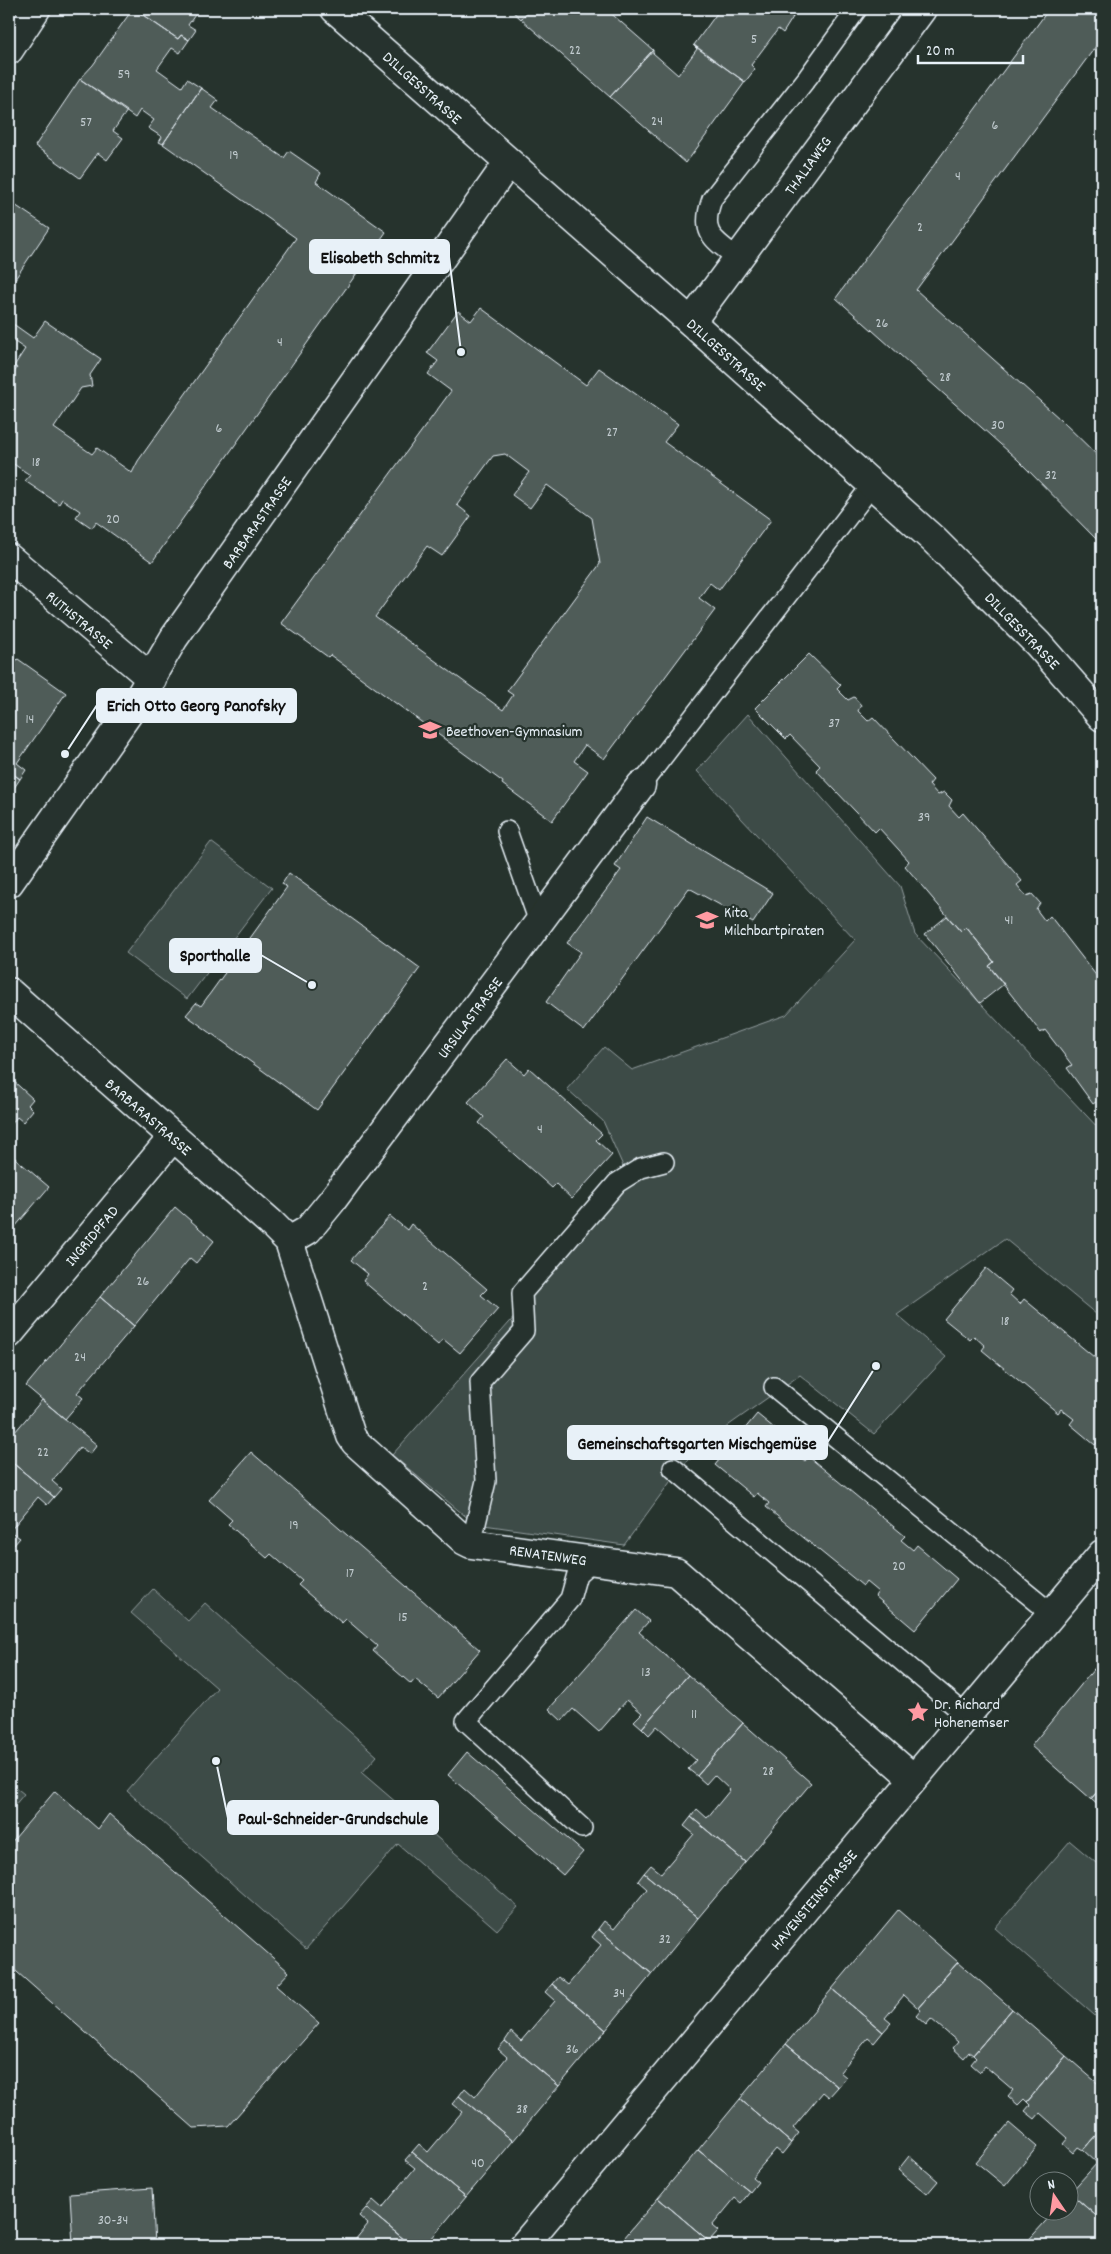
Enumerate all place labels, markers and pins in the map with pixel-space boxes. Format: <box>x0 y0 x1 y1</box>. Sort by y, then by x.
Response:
callout: Elisabeth Schmitz <box>310 240 449 273</box>
callout: Erich Otto Georg Panofsky <box>97 689 296 722</box>
school or university icon: Beethoven-Gymnasium <box>417 717 443 743</box>
place label: Beethoven-Gymnasium <box>446 721 583 744</box>
place label: Kita Milchbartpiraten <box>724 902 824 943</box>
school or university icon: Kita Milchbartpiraten <box>694 907 720 933</box>
callout: Sporthalle <box>170 939 261 972</box>
callout: Gemeinschaftsgarten Mischgemüse <box>568 1426 827 1459</box>
place label: Dr. Richard Hohenemser <box>934 1694 1009 1735</box>
place icon: Dr. Richard Hohenemser <box>905 1699 931 1725</box>
callout: Paul-Schneider-Grundschule <box>228 1801 438 1834</box>

